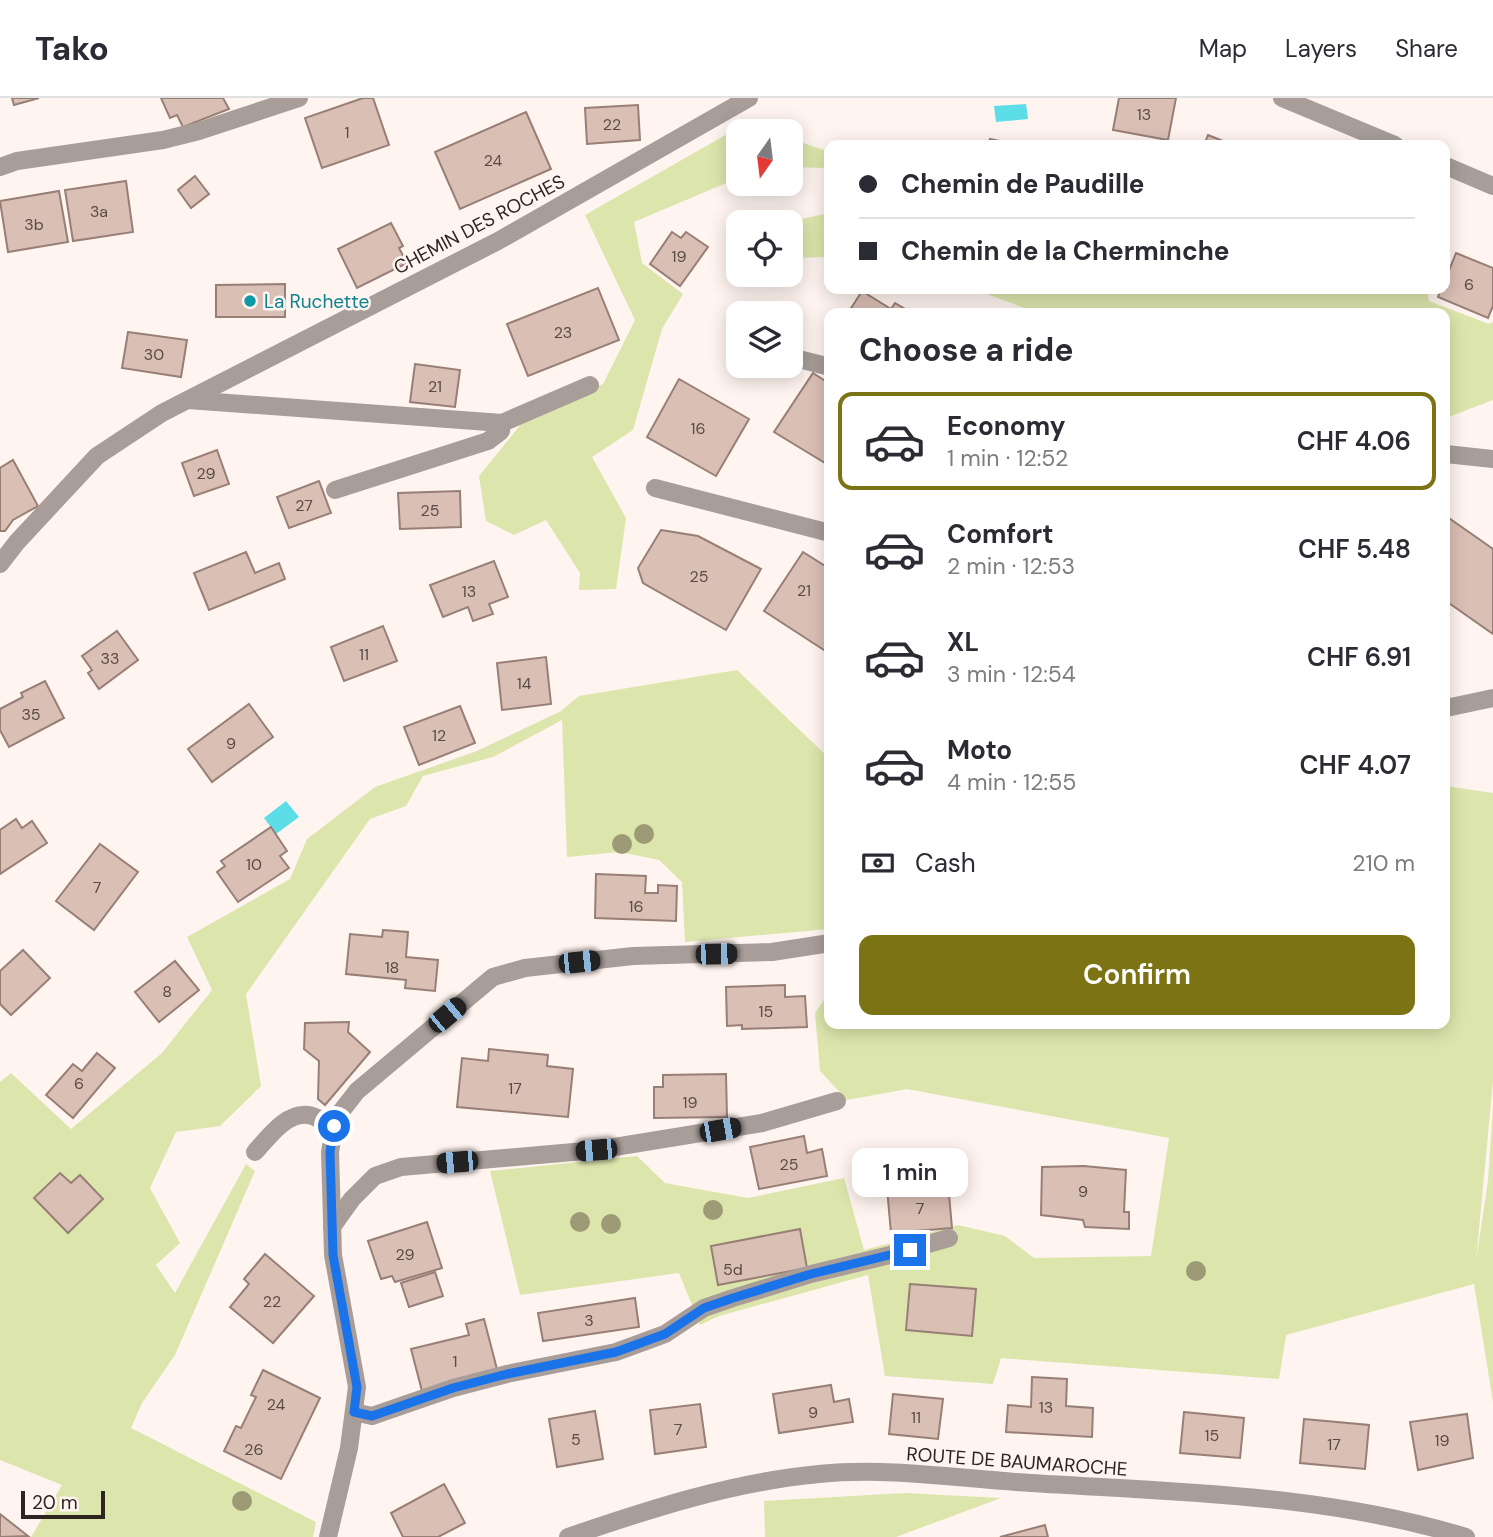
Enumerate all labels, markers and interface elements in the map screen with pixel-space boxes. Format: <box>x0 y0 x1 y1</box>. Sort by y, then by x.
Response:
text: Tako <box>35 27 109 70</box>
text: Map <box>1199 33 1247 64</box>
text: Layers <box>1285 33 1357 64</box>
text: Share <box>1395 33 1458 64</box>
house number: 13 <box>1137 104 1151 125</box>
house number: 22 <box>603 114 621 135</box>
north arrow <box>726 119 803 196</box>
map controls <box>726 119 803 378</box>
house number: 1 <box>345 122 350 143</box>
house number: 24 <box>484 150 503 171</box>
text: Chemin de Paudille <box>901 167 1145 201</box>
street label: CHEMIN DES ROCHES <box>389 169 569 280</box>
house number: 3a <box>90 201 108 222</box>
button: locate <box>726 210 803 287</box>
house number: 3b <box>24 214 44 235</box>
text: Chemin de la Cherminche <box>901 234 1229 268</box>
house number: 19 <box>671 246 687 267</box>
house number: 6 <box>1464 274 1474 295</box>
place label: La Ruchette <box>264 289 369 314</box>
marker: La Ruchette <box>242 293 258 309</box>
button: layers <box>726 301 803 378</box>
house number: 23 <box>554 322 572 343</box>
text: Choose a ride <box>859 329 1074 371</box>
house number: 30 <box>144 344 164 365</box>
house number: 21 <box>428 376 442 397</box>
text: Economy <box>947 409 1065 443</box>
icon: car <box>863 410 926 473</box>
house number: 16 <box>690 418 706 439</box>
text: CHF 4.06 <box>1297 424 1411 458</box>
text: 1 min · 12:52 <box>947 443 1068 473</box>
house number: 29 <box>196 463 216 484</box>
house number: 27 <box>295 495 313 516</box>
house number: 25 <box>421 500 439 521</box>
text: Comfort <box>947 517 1053 551</box>
icon: car <box>863 518 926 581</box>
text: CHF 5.48 <box>1298 532 1411 566</box>
text: 2 min · 12:53 <box>947 551 1075 581</box>
house number: 25 <box>690 566 708 587</box>
house number: 21 <box>797 580 811 601</box>
house number: 13 <box>462 581 476 602</box>
text: XL <box>947 625 979 659</box>
icon: car <box>863 626 926 689</box>
text: CHF 6.91 <box>1307 640 1411 674</box>
house number: 11 <box>359 644 369 665</box>
house number: 33 <box>101 648 119 669</box>
text: 3 min · 12:54 <box>947 659 1076 689</box>
house number: 14 <box>517 673 532 694</box>
house number: 35 <box>21 704 41 725</box>
house number: 12 <box>432 725 446 746</box>
house number: 9 <box>226 733 236 754</box>
text: Moto <box>947 733 1012 767</box>
icon: car <box>863 734 926 797</box>
text: CHF 4.07 <box>1299 748 1411 782</box>
text: 4 min · 12:55 <box>947 767 1076 797</box>
icon: cash <box>859 844 897 882</box>
text: Cash <box>915 846 976 880</box>
text: 210 m <box>1352 848 1415 878</box>
house number: 10 <box>246 854 262 875</box>
house number: 7 <box>93 877 101 898</box>
house number: 16 <box>628 896 644 917</box>
button: Confirm <box>859 935 1415 1015</box>
car <box>695 943 738 965</box>
car <box>558 949 601 975</box>
house number: 18 <box>385 957 399 978</box>
house number: 8 <box>162 981 172 1002</box>
car <box>425 993 470 1037</box>
house number: 15 <box>759 1001 773 1022</box>
house number: 6 <box>74 1073 84 1094</box>
house number: 17 <box>508 1078 522 1099</box>
house number: 19 <box>682 1092 698 1113</box>
route start <box>318 1110 350 1142</box>
car <box>698 1116 743 1144</box>
car <box>575 1138 618 1162</box>
callout: 1 min <box>852 1148 968 1198</box>
car <box>436 1150 479 1174</box>
house number: 25 <box>780 1154 798 1175</box>
text: 1 min <box>883 1157 937 1187</box>
house number: 9 <box>1078 1181 1088 1202</box>
house number: 7 <box>916 1198 924 1219</box>
route end <box>894 1234 926 1266</box>
house number: 29 <box>395 1244 415 1265</box>
house number: 5d <box>723 1259 743 1280</box>
house number: 22 <box>263 1291 281 1312</box>
house number: 3 <box>584 1310 594 1331</box>
house number: 1 <box>453 1351 458 1372</box>
house number: 24 <box>267 1394 286 1415</box>
house number: 13 <box>1039 1397 1053 1418</box>
house number: 9 <box>808 1402 818 1423</box>
house number: 11 <box>911 1407 921 1428</box>
house number: 7 <box>674 1419 682 1440</box>
house number: 15 <box>1205 1425 1219 1446</box>
house number: 5 <box>571 1429 581 1450</box>
house number: 19 <box>1434 1430 1450 1451</box>
house number: 17 <box>1327 1434 1341 1455</box>
house number: 26 <box>244 1439 264 1460</box>
street label: ROUTE DE BAUMAROCHE <box>906 1441 1128 1482</box>
scale bar <box>21 1488 105 1520</box>
text: 20 m <box>32 1490 78 1515</box>

